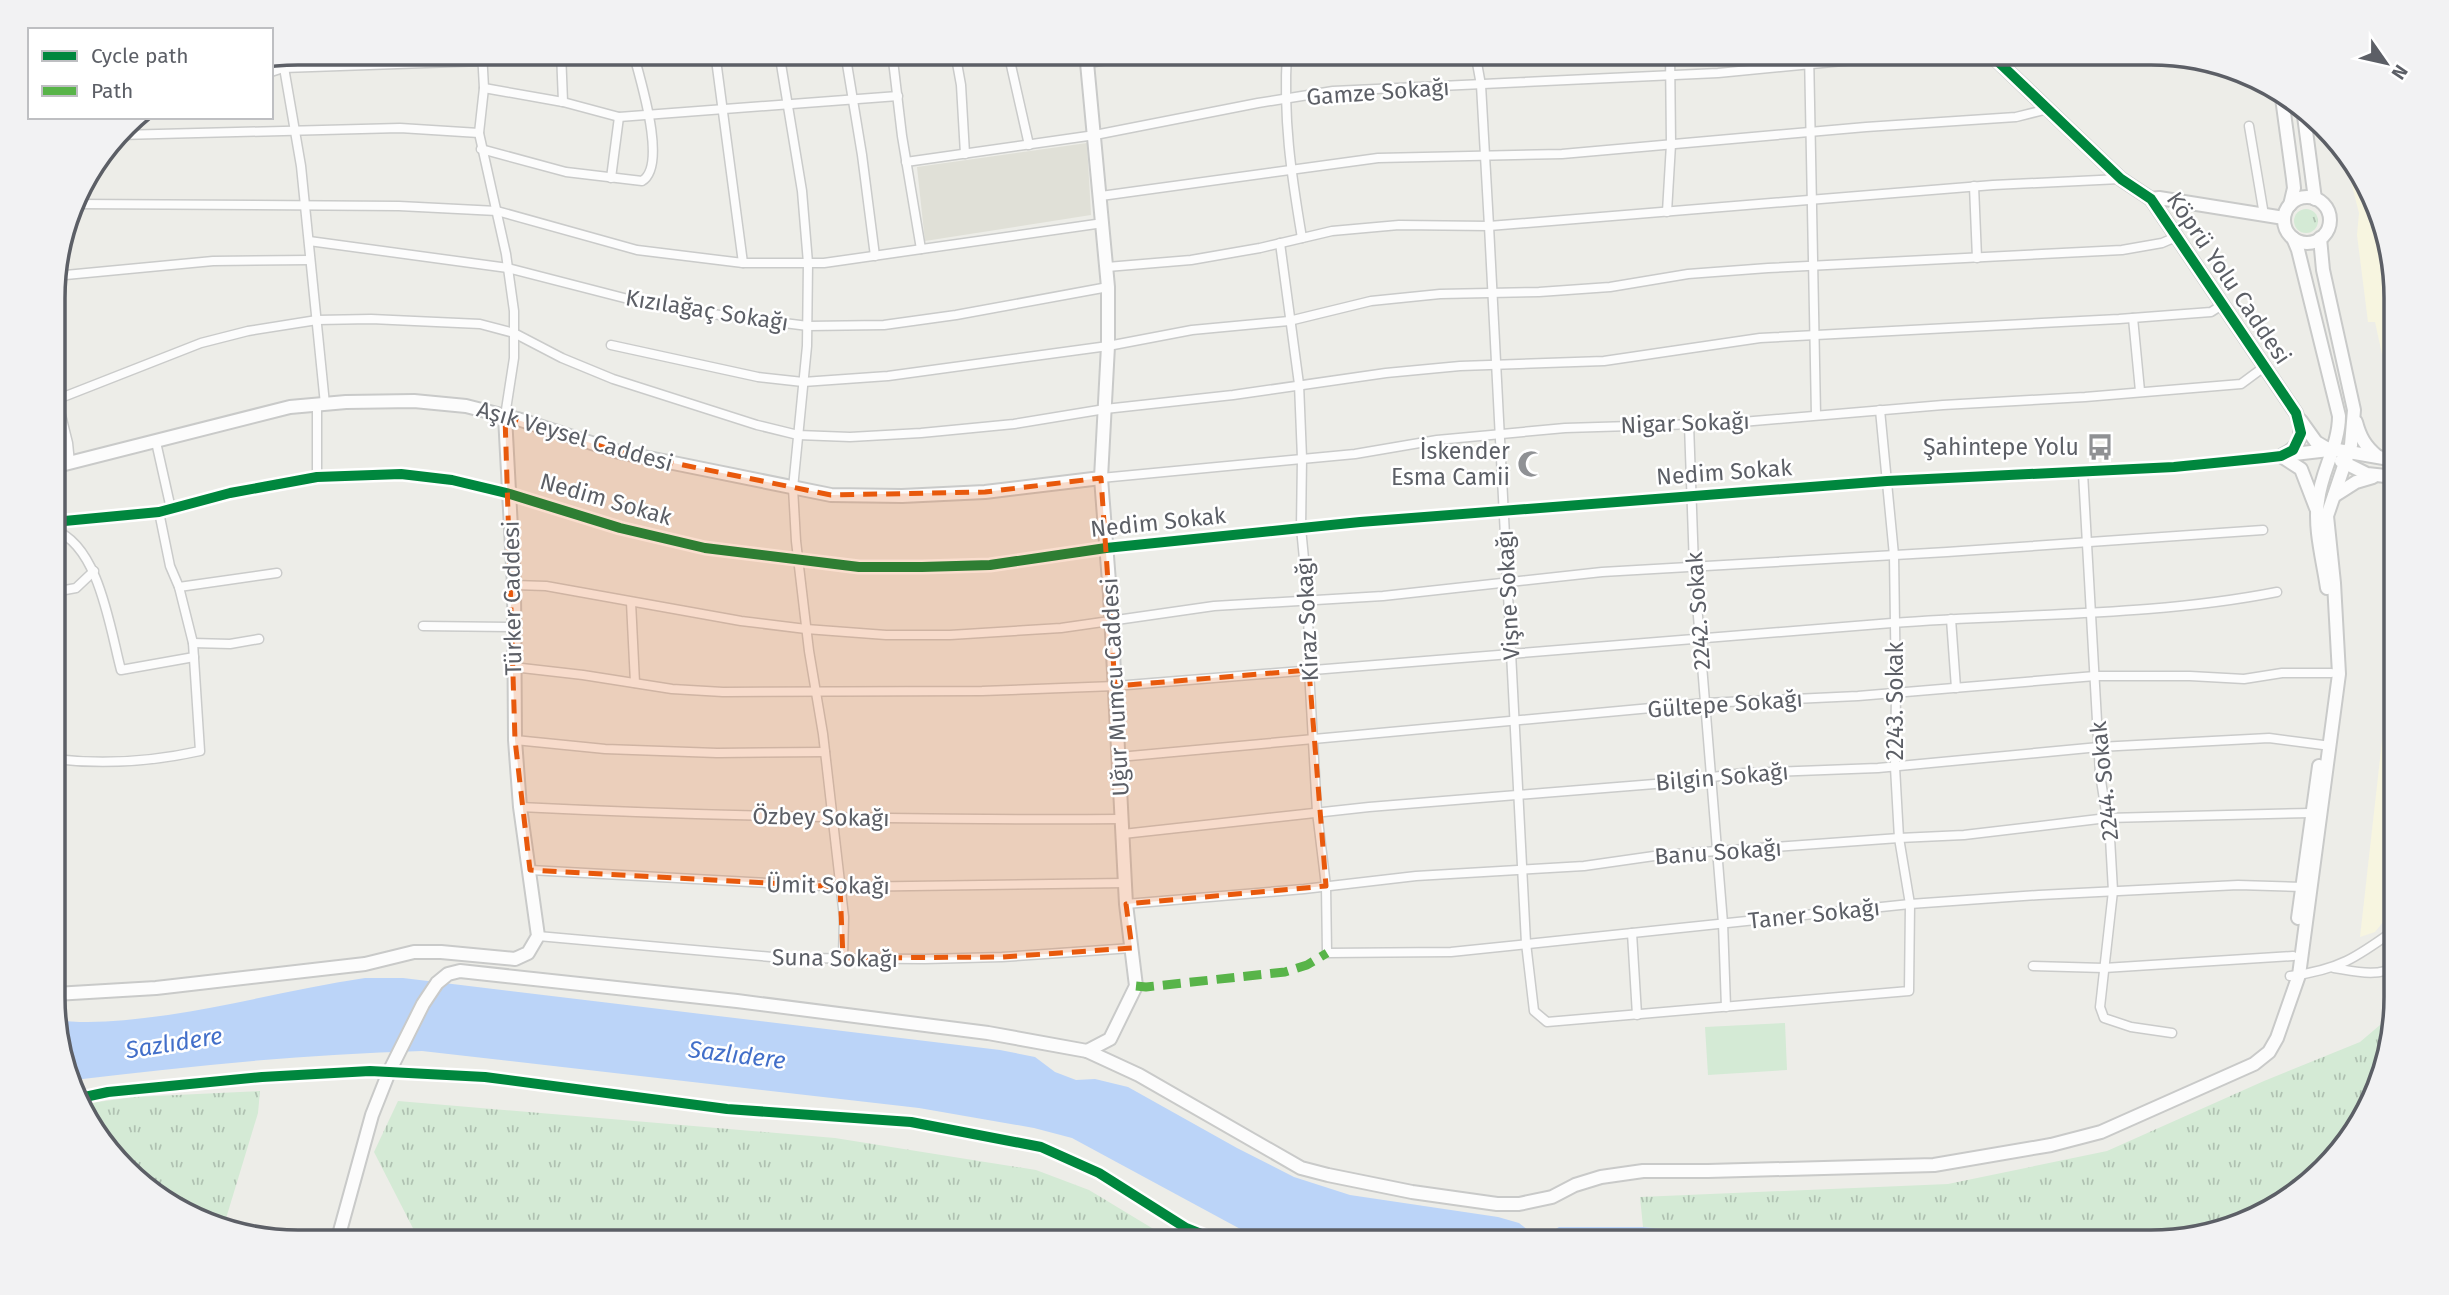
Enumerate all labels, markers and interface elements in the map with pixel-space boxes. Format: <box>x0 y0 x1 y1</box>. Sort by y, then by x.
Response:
legend <box>28 28 273 119</box>
north arrow <box>2351 28 2421 98</box>
text: Cycle path <box>91 43 189 69</box>
text: N <box>2387 61 2413 84</box>
street label: Gamze Sokağı <box>1306 73 1450 111</box>
text: Path <box>91 78 133 104</box>
street label: Köprü Yolu Caddesi <box>2161 186 2297 370</box>
street label: Kızılağaç Sokağı <box>623 283 791 337</box>
street label: Aşık Veysel Caddesi <box>474 395 676 477</box>
street label: Nigar Sokağı <box>1620 407 1750 439</box>
bus stop icon: Şahintepe Yolu <box>2085 432 2115 462</box>
place label: Şahintepe Yolu <box>1923 433 2079 461</box>
place label: İskender Esma Camii <box>1391 437 1510 491</box>
mosque icon: İskender Esma Camii <box>1516 449 1546 479</box>
street label: Nedim Sokak <box>1655 453 1793 491</box>
street label: Nedim Sokak <box>537 467 675 531</box>
street label: Nedim Sokak <box>1089 501 1227 543</box>
street label: Türker Caddesi <box>497 520 527 676</box>
street label: Vişne Sokağı <box>1491 529 1525 661</box>
street label: 2242. Sokak <box>1680 551 1716 671</box>
street label: Kiraz Sokağı <box>1290 556 1324 682</box>
street label: Uğur Mumcu Caddesi <box>1095 577 1135 797</box>
street label: 2243. Sokak <box>1881 641 1909 760</box>
street label: Gültepe Sokağı <box>1646 685 1804 723</box>
street label: 2244. Sokak <box>2084 720 2124 842</box>
street label: Bilgin Sokağı <box>1654 757 1790 797</box>
street label: Özbey Sokağı <box>752 802 890 832</box>
street label: Banu Sokağı <box>1653 834 1783 870</box>
street label: Ümit Sokağı <box>766 870 890 900</box>
street label: Taner Sokağı <box>1747 893 1881 935</box>
street label: Suna Sokağı <box>772 943 898 973</box>
water label: Sazlıdere <box>122 1022 225 1065</box>
water label: Sazlıdere <box>686 1035 787 1075</box>

